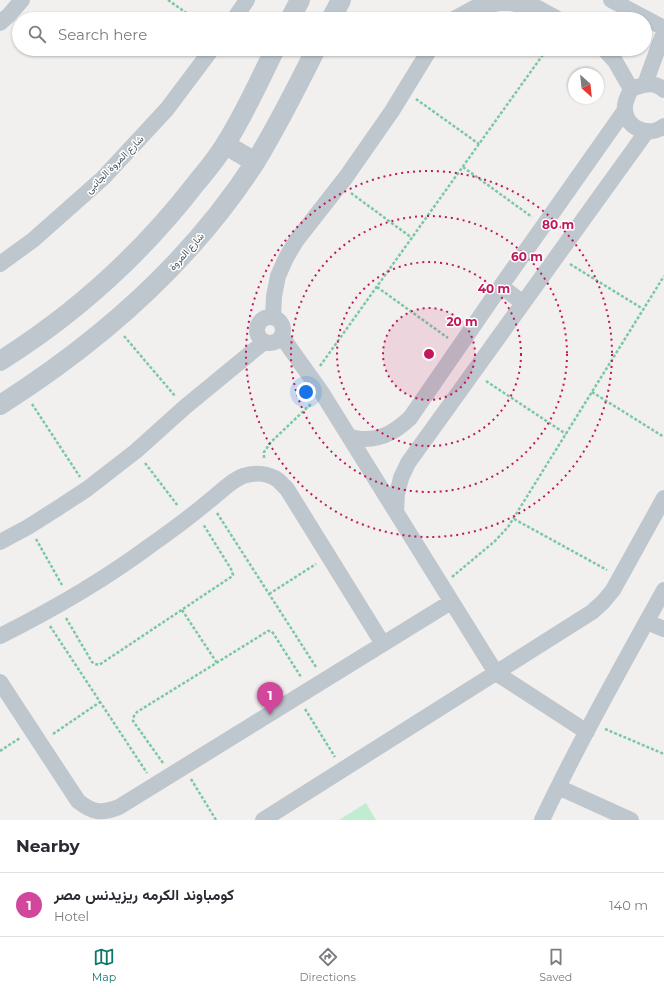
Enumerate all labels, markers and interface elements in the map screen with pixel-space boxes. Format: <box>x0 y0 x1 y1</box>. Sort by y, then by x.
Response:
search box <box>12 12 652 56</box>
icon: search <box>26 23 48 45</box>
text: Search here <box>58 25 147 44</box>
north arrow <box>568 68 604 104</box>
street label: شارع المروة الجانبى <box>82 132 146 196</box>
text: 80 m <box>542 217 574 232</box>
street label: شارع المروة <box>166 230 207 273</box>
text: 60 m <box>511 249 543 264</box>
text: 40 m <box>478 281 510 296</box>
text: 20 m <box>446 314 478 329</box>
centre of rings <box>422 347 436 361</box>
your location <box>296 382 316 402</box>
pin: 1 <box>257 682 283 715</box>
text: Nearby <box>16 836 80 856</box>
text: كومباوند الكرمه ريزيدنس مصر <box>54 885 234 904</box>
text: 1 <box>26 897 32 913</box>
text: 140 m <box>609 897 648 913</box>
text: Hotel <box>54 908 89 924</box>
tab: Map <box>92 946 116 984</box>
tab: Directions <box>300 946 356 984</box>
tab: Saved <box>539 946 572 984</box>

